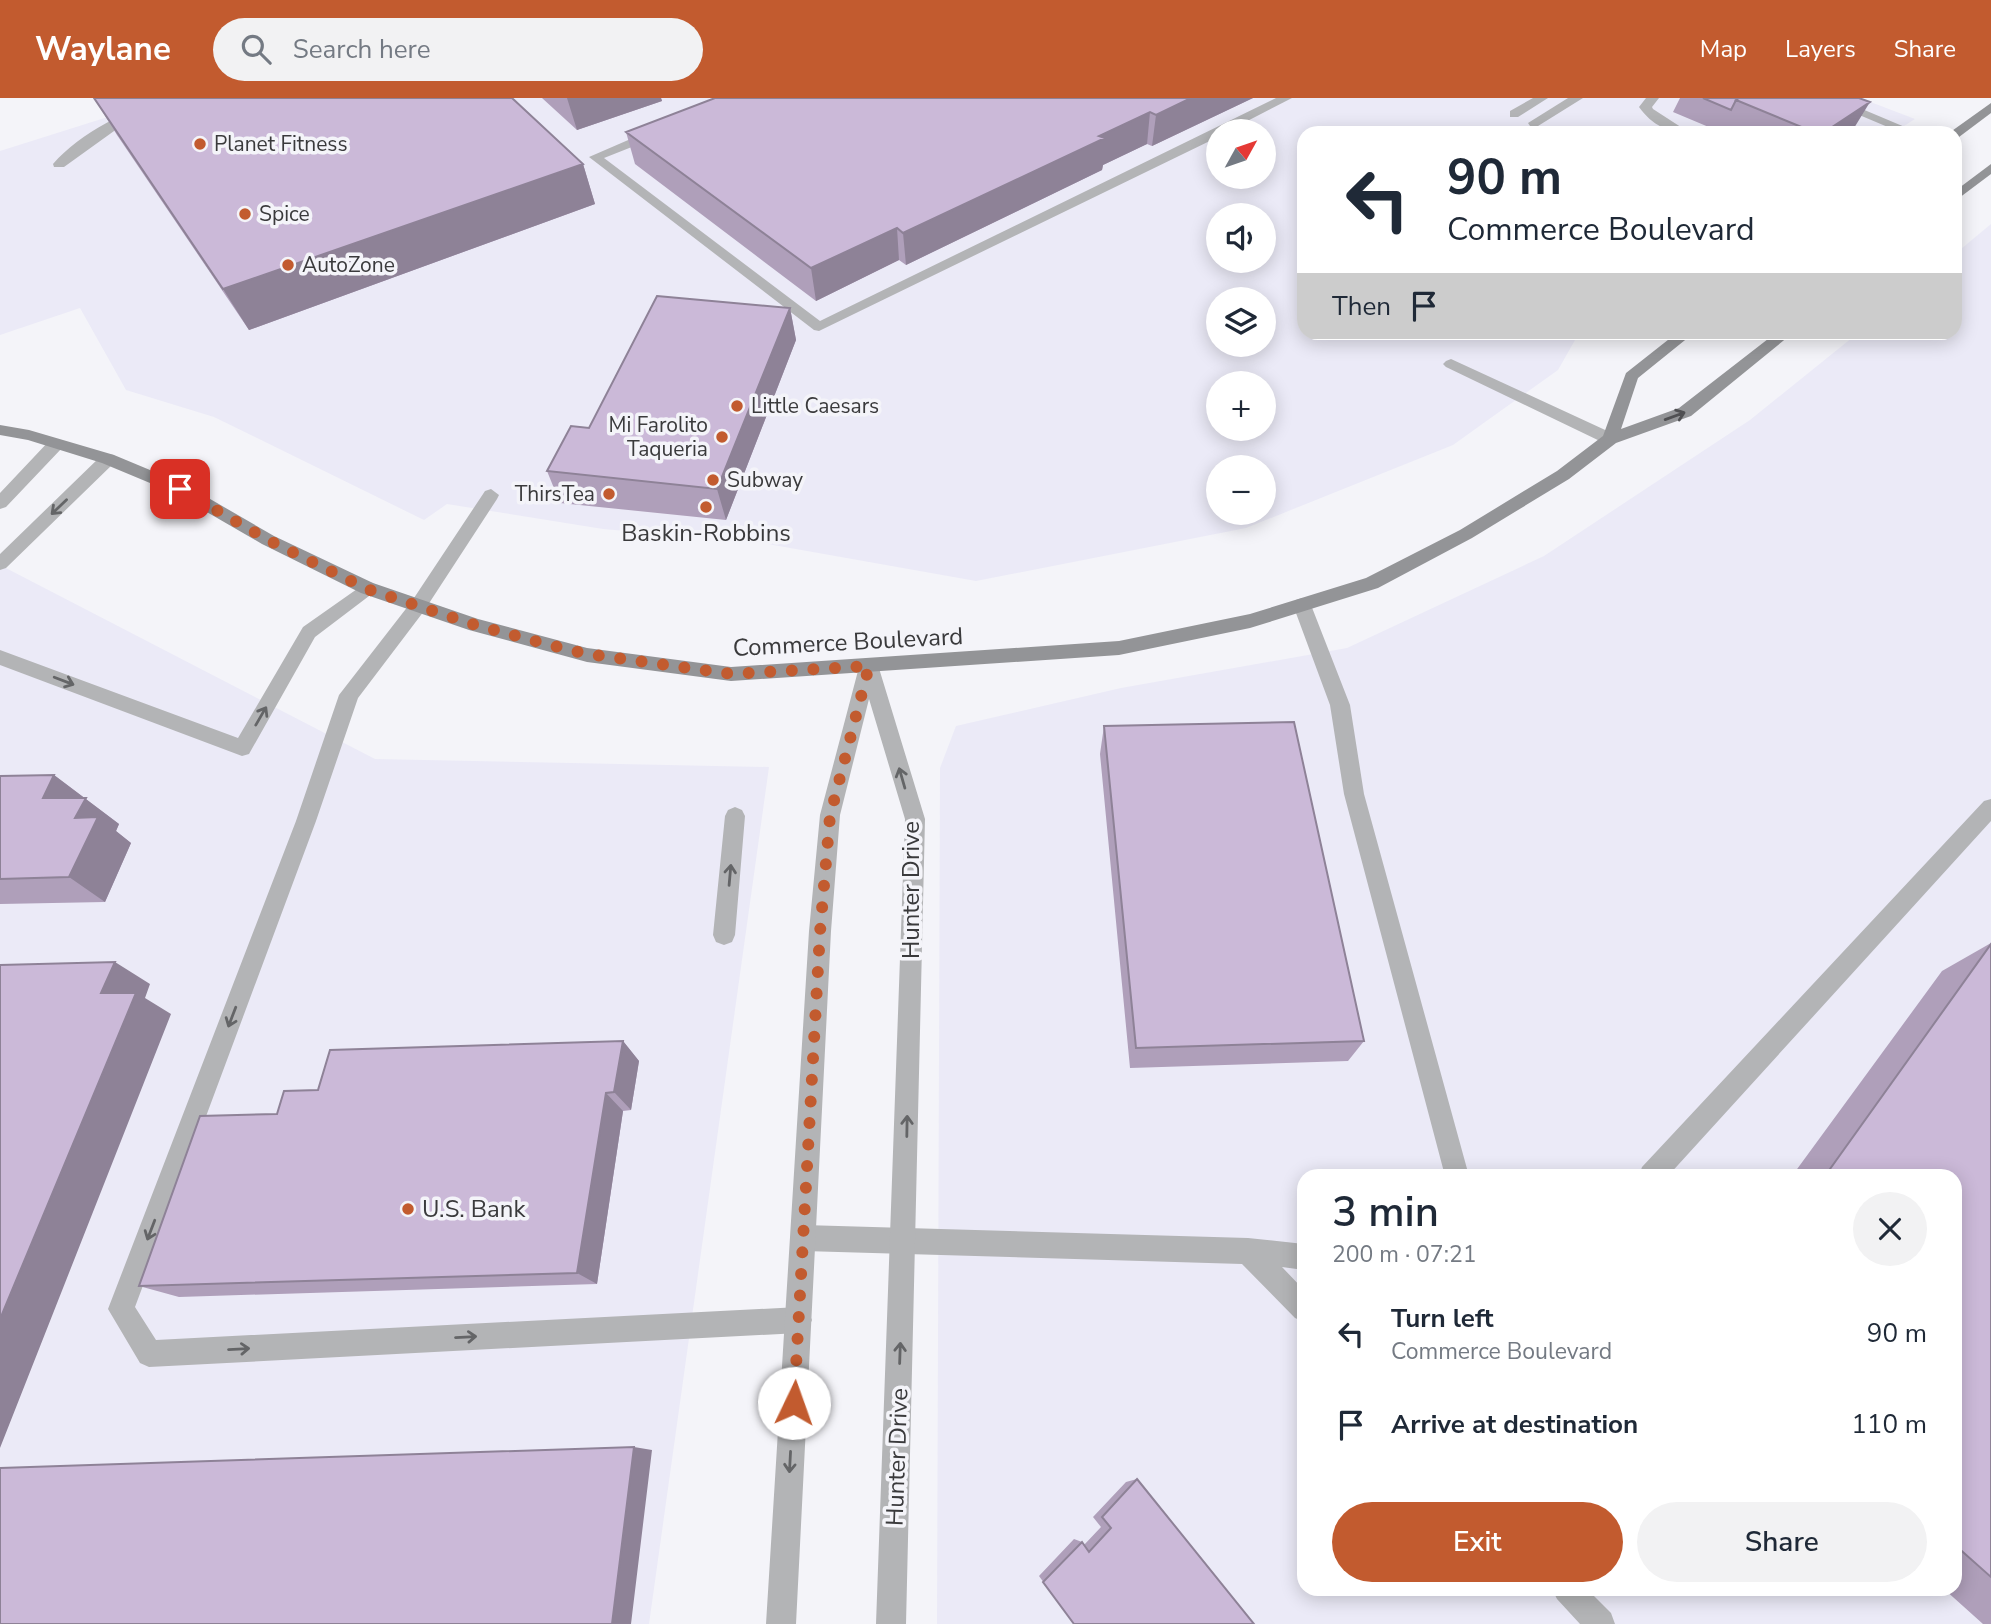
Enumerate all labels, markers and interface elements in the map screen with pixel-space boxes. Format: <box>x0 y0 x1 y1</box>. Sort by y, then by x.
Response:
search box <box>213 18 703 81</box>
text: Waylane <box>35 27 171 72</box>
icon: search <box>237 30 275 68</box>
text: Search here <box>293 32 431 67</box>
text: Map <box>1700 33 1747 65</box>
text: Layers <box>1785 33 1856 65</box>
text: Share <box>1894 33 1956 65</box>
north arrow <box>1206 119 1276 189</box>
map controls <box>1206 119 1276 525</box>
place label: Planet Fitness <box>214 130 348 158</box>
marker: Planet Fitness <box>192 136 208 152</box>
text: 90 m <box>1447 144 1562 211</box>
icon: left <box>1332 154 1423 245</box>
place label: Spice <box>259 200 310 228</box>
button: sound <box>1206 203 1276 273</box>
marker: Spice <box>237 206 253 222</box>
text: Commerce Boulevard <box>1447 208 1755 251</box>
place label: AutoZone <box>302 251 395 279</box>
marker: AutoZone <box>280 257 296 273</box>
button: layers <box>1206 287 1276 357</box>
icon: arrive <box>1405 287 1443 325</box>
text: Then <box>1332 289 1391 324</box>
button: + <box>1206 371 1276 441</box>
place label: Little Caesars <box>751 392 879 420</box>
marker: Little Caesars <box>729 398 745 414</box>
one-way arrow <box>1663 409 1685 421</box>
place label: Mi Farolito Taqueria <box>608 411 708 463</box>
marker: Mi Farolito Taqueria <box>714 429 730 445</box>
button: − <box>1206 455 1276 525</box>
pin <box>150 459 210 519</box>
place label: Subway <box>727 466 803 494</box>
icon: arrive <box>161 470 199 508</box>
marker: Subway <box>705 472 721 488</box>
place label: ThirsTea <box>515 480 595 508</box>
marker: ThirsTea <box>601 486 617 502</box>
one-way arrow <box>51 498 68 515</box>
marker: Baskin-Robbins <box>698 499 714 515</box>
place label: Baskin-Robbins <box>621 517 791 549</box>
street label: Commerce Boulevard <box>732 620 964 664</box>
one-way arrow <box>52 675 74 688</box>
one-way arrow <box>254 706 268 726</box>
one-way arrow <box>895 767 908 789</box>
street label: Hunter Drive <box>895 821 927 959</box>
one-way arrow <box>723 865 736 887</box>
one-way arrow <box>225 1006 237 1027</box>
one-way arrow <box>900 1115 914 1138</box>
text: 3 min <box>1332 1184 1439 1241</box>
button: close <box>1853 1192 1927 1266</box>
place label: U.S. Bank <box>422 1193 526 1225</box>
marker: U.S. Bank <box>400 1201 416 1217</box>
one-way arrow <box>144 1218 157 1240</box>
text: 200 m · 07:21 <box>1332 1239 1477 1270</box>
text: Turn left <box>1391 1301 1494 1336</box>
icon: left <box>1332 1315 1370 1353</box>
text: 90 m <box>1867 1316 1927 1351</box>
one-way arrow <box>454 1331 477 1344</box>
text: Commerce Boulevard <box>1391 1336 1612 1367</box>
one-way arrow <box>894 1342 907 1365</box>
one-way arrow <box>227 1343 250 1356</box>
position arrow <box>757 1366 831 1440</box>
street label: Hunter Drive <box>879 1387 915 1527</box>
icon: arrive <box>1332 1406 1370 1444</box>
text: Arrive at destination <box>1391 1407 1638 1442</box>
text: 110 m <box>1851 1407 1927 1442</box>
one-way arrow <box>784 1451 797 1474</box>
button: Exit <box>1332 1502 1623 1582</box>
button: Share <box>1637 1502 1927 1582</box>

